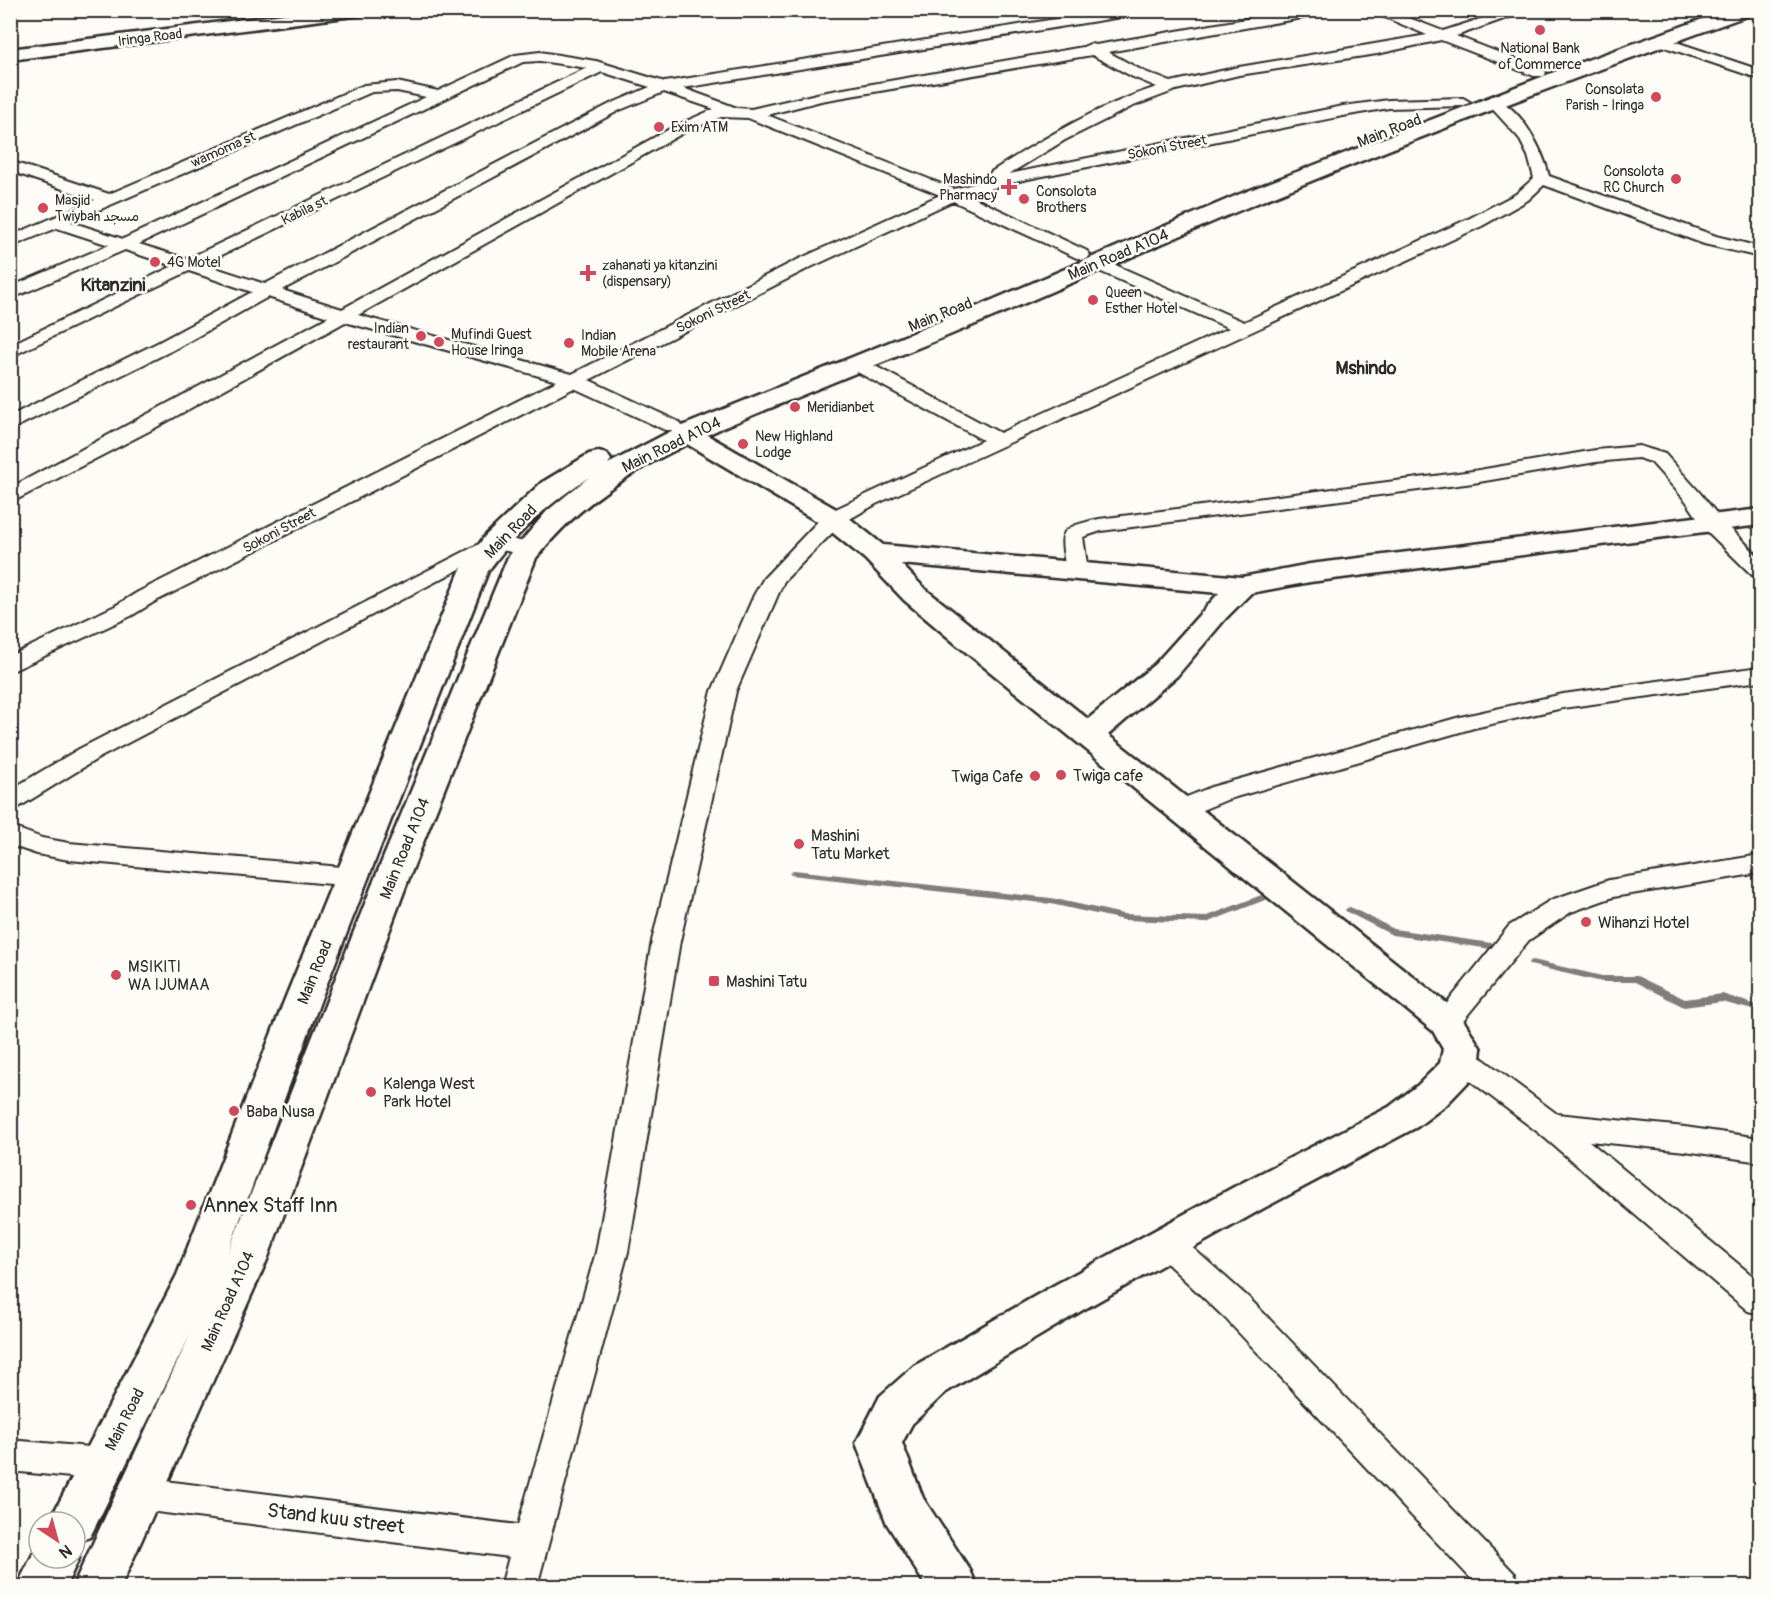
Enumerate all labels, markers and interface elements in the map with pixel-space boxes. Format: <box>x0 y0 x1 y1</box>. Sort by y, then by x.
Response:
marker: National Bank of Commerce <box>1533 23 1547 37</box>
street label: Iringa Road <box>117 25 183 50</box>
place label: National Bank of Commerce <box>1499 40 1581 73</box>
place label: Consolata Parish - Iringa <box>1565 81 1644 114</box>
marker: Consolata Parish - Iringa <box>1649 90 1663 104</box>
street label: Main Road <box>1354 110 1424 152</box>
place label: Exim ATM <box>671 119 728 136</box>
marker: Exim ATM <box>652 120 666 134</box>
street label: wamoma st <box>188 127 259 171</box>
street label: Sokoni Street <box>1126 131 1208 163</box>
place label: Consolota RC Church <box>1603 163 1664 196</box>
place label: Mashindo Pharmacy <box>939 171 997 204</box>
marker: Consolota RC Church <box>1669 172 1683 186</box>
marker: Mashindo Pharmacy <box>1002 180 1016 194</box>
place label: Consolota Brothers <box>1036 183 1096 216</box>
place label: Masjid Twiybah مسجد <box>55 192 139 225</box>
street label: Kabila st <box>278 192 330 229</box>
marker: Consolota Brothers <box>1017 192 1031 206</box>
marker: Masjid Twiybah مسجد <box>36 201 50 215</box>
street label: Main Road A104 <box>1065 225 1172 285</box>
place label: 4G Motel <box>167 254 221 271</box>
marker: 4G Motel <box>148 255 162 269</box>
place label: zahanati ya kitanzini (dispensary) <box>602 257 718 290</box>
marker: zahanati ya kitanzini (dispensary) <box>579 264 597 282</box>
district label: Kitanzini <box>80 274 146 297</box>
place label: Queen Esther Hotel <box>1105 284 1178 317</box>
street label: Sokoni Street <box>673 286 753 337</box>
street label: Main Road <box>905 293 975 337</box>
marker: Queen Esther Hotel <box>1086 293 1100 307</box>
place label: Indian restaurant <box>348 320 409 353</box>
place label: Mufindi Guest House Iringa <box>451 326 532 359</box>
place label: Indian Mobile Arena <box>581 327 656 360</box>
marker: Indian restaurant <box>414 329 428 343</box>
marker: Mufindi Guest House Iringa <box>432 335 446 349</box>
marker: Indian Mobile Arena <box>562 336 576 350</box>
district label: Mshindo <box>1336 357 1397 380</box>
place label: Meridianbet <box>807 399 875 416</box>
marker: Meridianbet <box>788 400 802 414</box>
street label: Main Road A104 <box>619 412 724 477</box>
place label: New Highland Lodge <box>755 428 833 461</box>
marker: New Highland Lodge <box>736 437 750 451</box>
street label: Main Road <box>480 501 541 563</box>
street label: Sokoni Street <box>240 504 319 557</box>
place label: Twiga cafe <box>1073 766 1143 786</box>
place label: Twiga Cafe <box>951 767 1023 787</box>
marker: Twiga cafe <box>1054 768 1068 782</box>
marker: Twiga Cafe <box>1028 769 1042 783</box>
street label: Main Road A104 <box>375 795 434 902</box>
place label: Mashini Tatu Market <box>811 826 890 864</box>
marker: Mashini Tatu Market <box>792 837 806 851</box>
place label: Wihanzi Hotel <box>1598 913 1690 933</box>
marker: Wihanzi Hotel <box>1579 915 1593 929</box>
street label: Main Road <box>293 937 337 1007</box>
place label: MSIKITI WA IJUMAA <box>128 957 210 995</box>
marker: MSIKITI WA IJUMAA <box>109 968 123 982</box>
place label: Mashini Tatu <box>726 972 807 992</box>
marker: Mashini Tatu <box>707 974 721 988</box>
place label: Kalenga West Park Hotel <box>383 1074 475 1112</box>
marker: Kalenga West Park Hotel <box>364 1085 378 1099</box>
place label: Baba Nusa <box>246 1102 315 1122</box>
marker: Baba Nusa <box>227 1104 241 1118</box>
place label: Annex Staff Inn <box>203 1193 338 1218</box>
marker: Annex Staff Inn <box>184 1198 198 1212</box>
street label: Main Road A104 <box>197 1248 259 1355</box>
street label: Main Road <box>101 1385 149 1454</box>
street label: Stand kuu street <box>266 1498 407 1539</box>
north arrow <box>27 1510 87 1570</box>
text: N <box>55 1540 75 1563</box>

